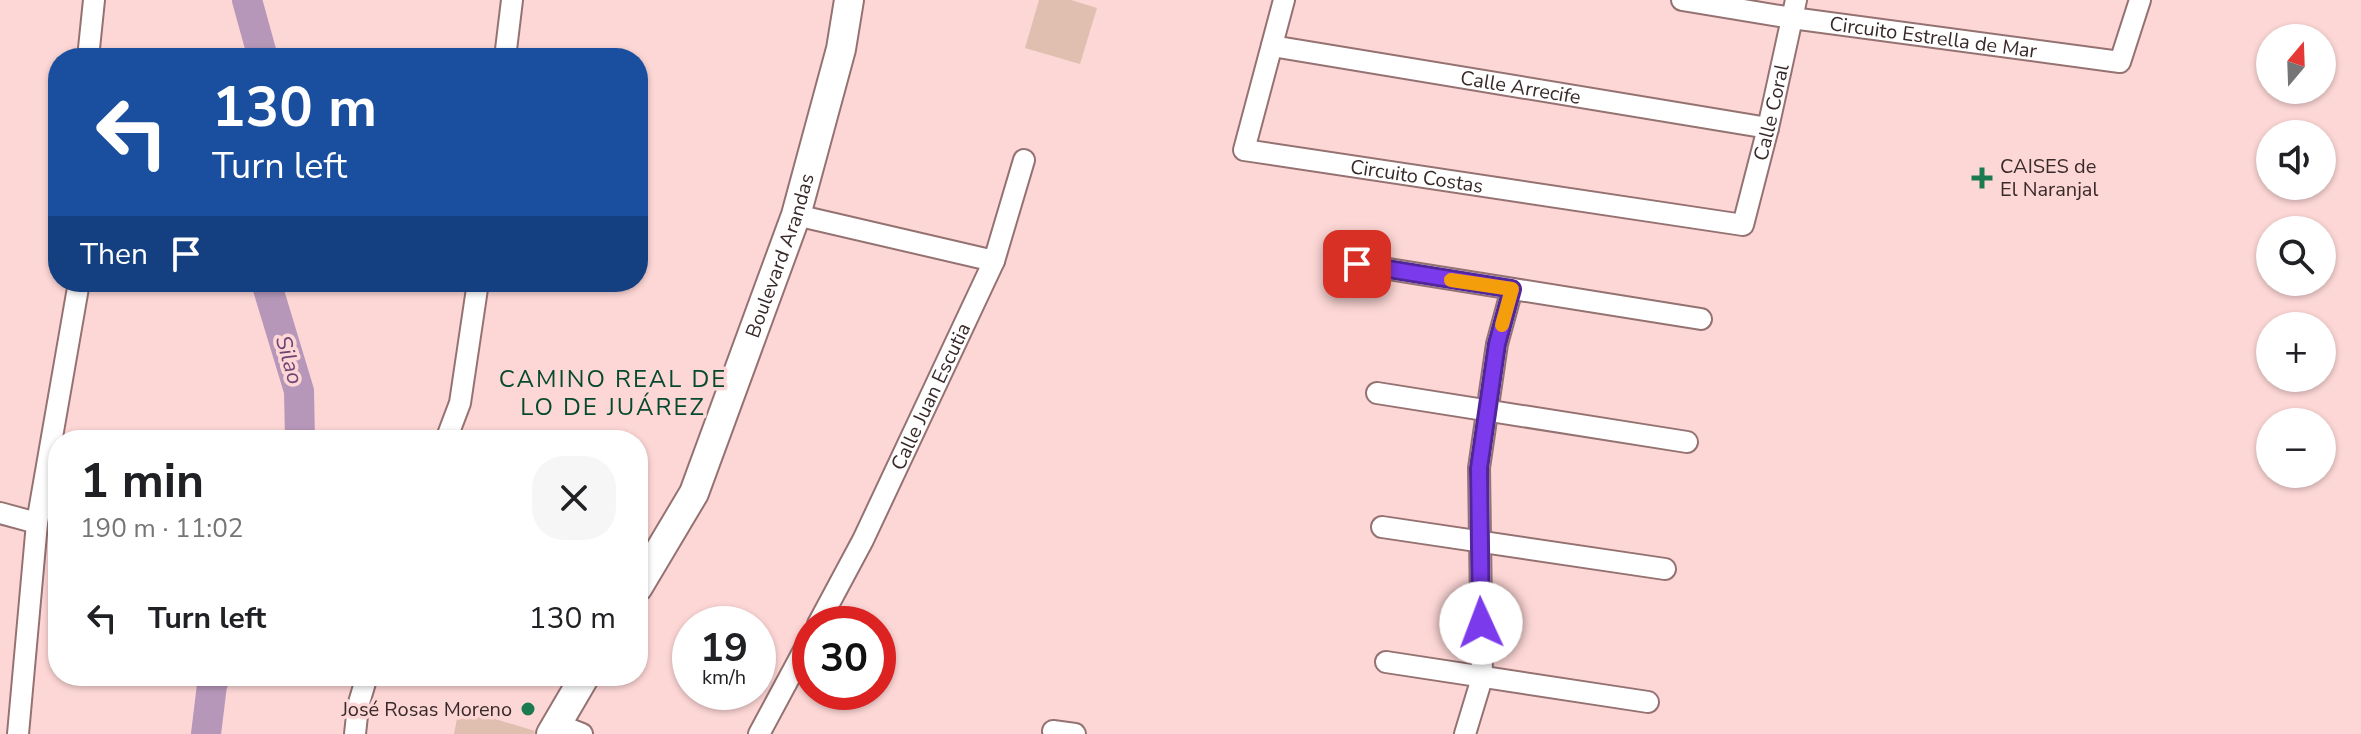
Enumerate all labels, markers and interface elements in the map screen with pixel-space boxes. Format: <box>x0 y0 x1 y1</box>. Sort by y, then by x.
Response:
street label: Circuito Estrella de Mar <box>1828 10 2039 64</box>
north arrow <box>2256 24 2336 104</box>
map controls <box>2256 24 2336 488</box>
street label: Calle Coral <box>1747 61 1795 164</box>
street label: Calle Arrecife <box>1458 64 1583 110</box>
text: 130 m <box>212 69 377 146</box>
icon: left <box>80 80 184 184</box>
button: sound <box>2256 120 2336 200</box>
text: Turn left <box>212 142 347 191</box>
street label: Circuito Costas <box>1348 153 1485 199</box>
place label: CAISES de El Naranjal <box>2000 153 2098 203</box>
marker: CAISES de El Naranjal <box>1971 167 1993 189</box>
street label: Boulevard Arandas <box>739 170 820 341</box>
button: search <box>2256 216 2336 296</box>
pin <box>1323 230 1391 298</box>
icon: arrive <box>164 232 208 276</box>
text: Then <box>80 234 148 275</box>
icon: arrive <box>1335 242 1379 286</box>
button: + <box>2256 312 2336 392</box>
street label: Calle Juan Escutia <box>884 318 977 475</box>
water label: Silao <box>268 332 310 388</box>
district label: CAMINO REAL DE LO DE JUÁREZ <box>499 363 727 423</box>
button: − <box>2256 408 2336 488</box>
text: 1 min <box>80 448 204 514</box>
button: close <box>532 456 616 540</box>
text: 190 m · 11:02 <box>80 511 243 546</box>
position arrow <box>1439 581 1523 665</box>
icon: left <box>80 596 124 640</box>
text: Turn left <box>148 598 266 639</box>
text: 130 m <box>529 598 616 639</box>
speed limit sign: 30 <box>792 606 896 710</box>
text: 19 <box>700 621 748 675</box>
text: km/h <box>702 664 746 691</box>
place label: José Rosas Moreno <box>340 696 512 723</box>
marker: José Rosas Moreno <box>519 700 537 718</box>

